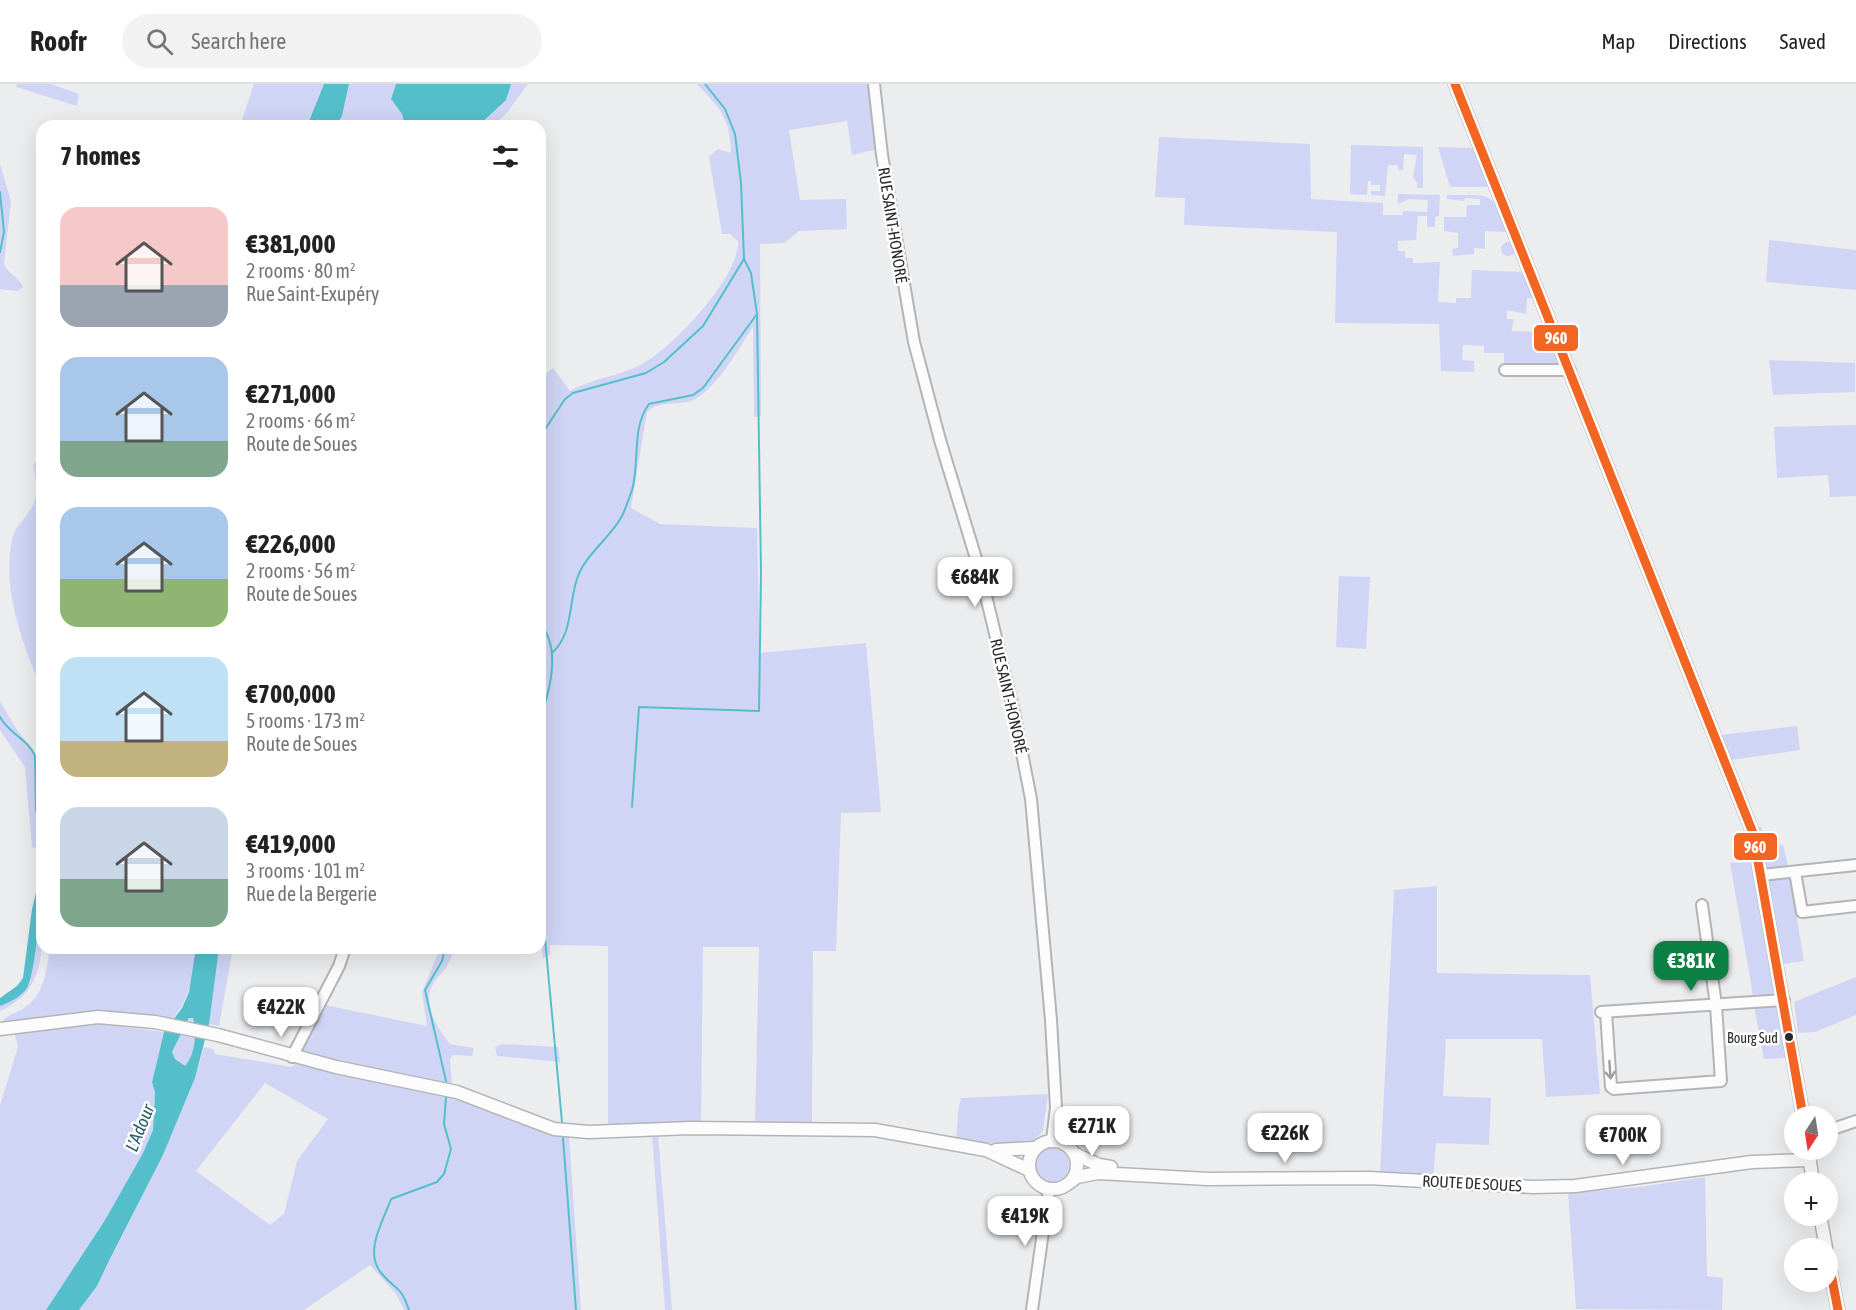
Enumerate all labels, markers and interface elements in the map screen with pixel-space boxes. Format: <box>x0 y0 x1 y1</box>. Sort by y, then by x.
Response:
search box <box>122 14 542 68</box>
text: Roofr <box>30 25 86 57</box>
icon: search <box>143 25 176 58</box>
text: Search here <box>191 28 286 54</box>
text: Map <box>1601 29 1635 53</box>
text: Directions <box>1668 29 1747 53</box>
text: Saved <box>1780 29 1826 53</box>
icon: filters <box>489 140 522 173</box>
text: 7 homes <box>60 141 140 171</box>
street label: RUE SAINT-HONORÉ <box>875 166 911 284</box>
text: €381,000 <box>246 229 336 259</box>
icon: home <box>108 231 180 303</box>
text: 2 rooms · 80 m² <box>246 259 356 282</box>
text: Rue Saint-Exupéry <box>246 282 379 305</box>
line badge: 960 <box>1533 324 1579 352</box>
text: 960 <box>1545 329 1568 347</box>
text: €271,000 <box>246 379 336 409</box>
icon: home <box>108 381 180 453</box>
text: 2 rooms · 66 m² <box>246 409 356 432</box>
text: Route de Soues <box>246 432 357 455</box>
text: €226,000 <box>246 529 336 559</box>
icon: home <box>108 531 180 603</box>
pin: €684K <box>933 557 1017 608</box>
text: 2 rooms · 56 m² <box>246 559 356 582</box>
text: €684K <box>952 565 999 588</box>
text: Route de Soues <box>246 582 357 605</box>
street label: RUE SAINT-HONORÉ <box>987 637 1031 755</box>
text: €700,000 <box>246 679 336 709</box>
icon: home <box>108 681 180 753</box>
text: 5 rooms · 173 m² <box>246 709 365 732</box>
text: Route de Soues <box>246 732 357 755</box>
text: €419,000 <box>246 829 336 859</box>
icon: home <box>108 831 180 903</box>
line badge: 960 <box>1733 832 1778 861</box>
text: 960 <box>1744 838 1767 856</box>
text: 3 rooms · 101 m² <box>246 859 365 882</box>
text: Rue de la Bergerie <box>246 882 377 905</box>
pin: €381K <box>1649 941 1733 992</box>
text: €381K <box>1668 949 1715 972</box>
pin: €422K <box>239 987 323 1038</box>
text: €422K <box>258 995 305 1018</box>
place label: Bourg Sud <box>1727 1030 1778 1046</box>
marker: Bourg Sud <box>1783 1031 1795 1043</box>
one-way arrow <box>1605 1060 1616 1080</box>
water label: L'Adour <box>121 1101 159 1154</box>
pin: €271K <box>1050 1106 1134 1157</box>
north arrow <box>1784 1106 1838 1160</box>
map controls <box>1784 1106 1838 1292</box>
pin: €226K <box>1243 1113 1327 1164</box>
text: €271K <box>1069 1114 1116 1137</box>
pin: €700K <box>1581 1115 1665 1166</box>
text: €226K <box>1262 1121 1309 1144</box>
text: €700K <box>1600 1123 1647 1146</box>
street label: ROUTE DE SOUES <box>1422 1171 1523 1195</box>
button: + <box>1784 1172 1838 1226</box>
pin: €419K <box>983 1196 1067 1247</box>
text: €419K <box>1002 1204 1049 1227</box>
button: − <box>1784 1238 1838 1292</box>

